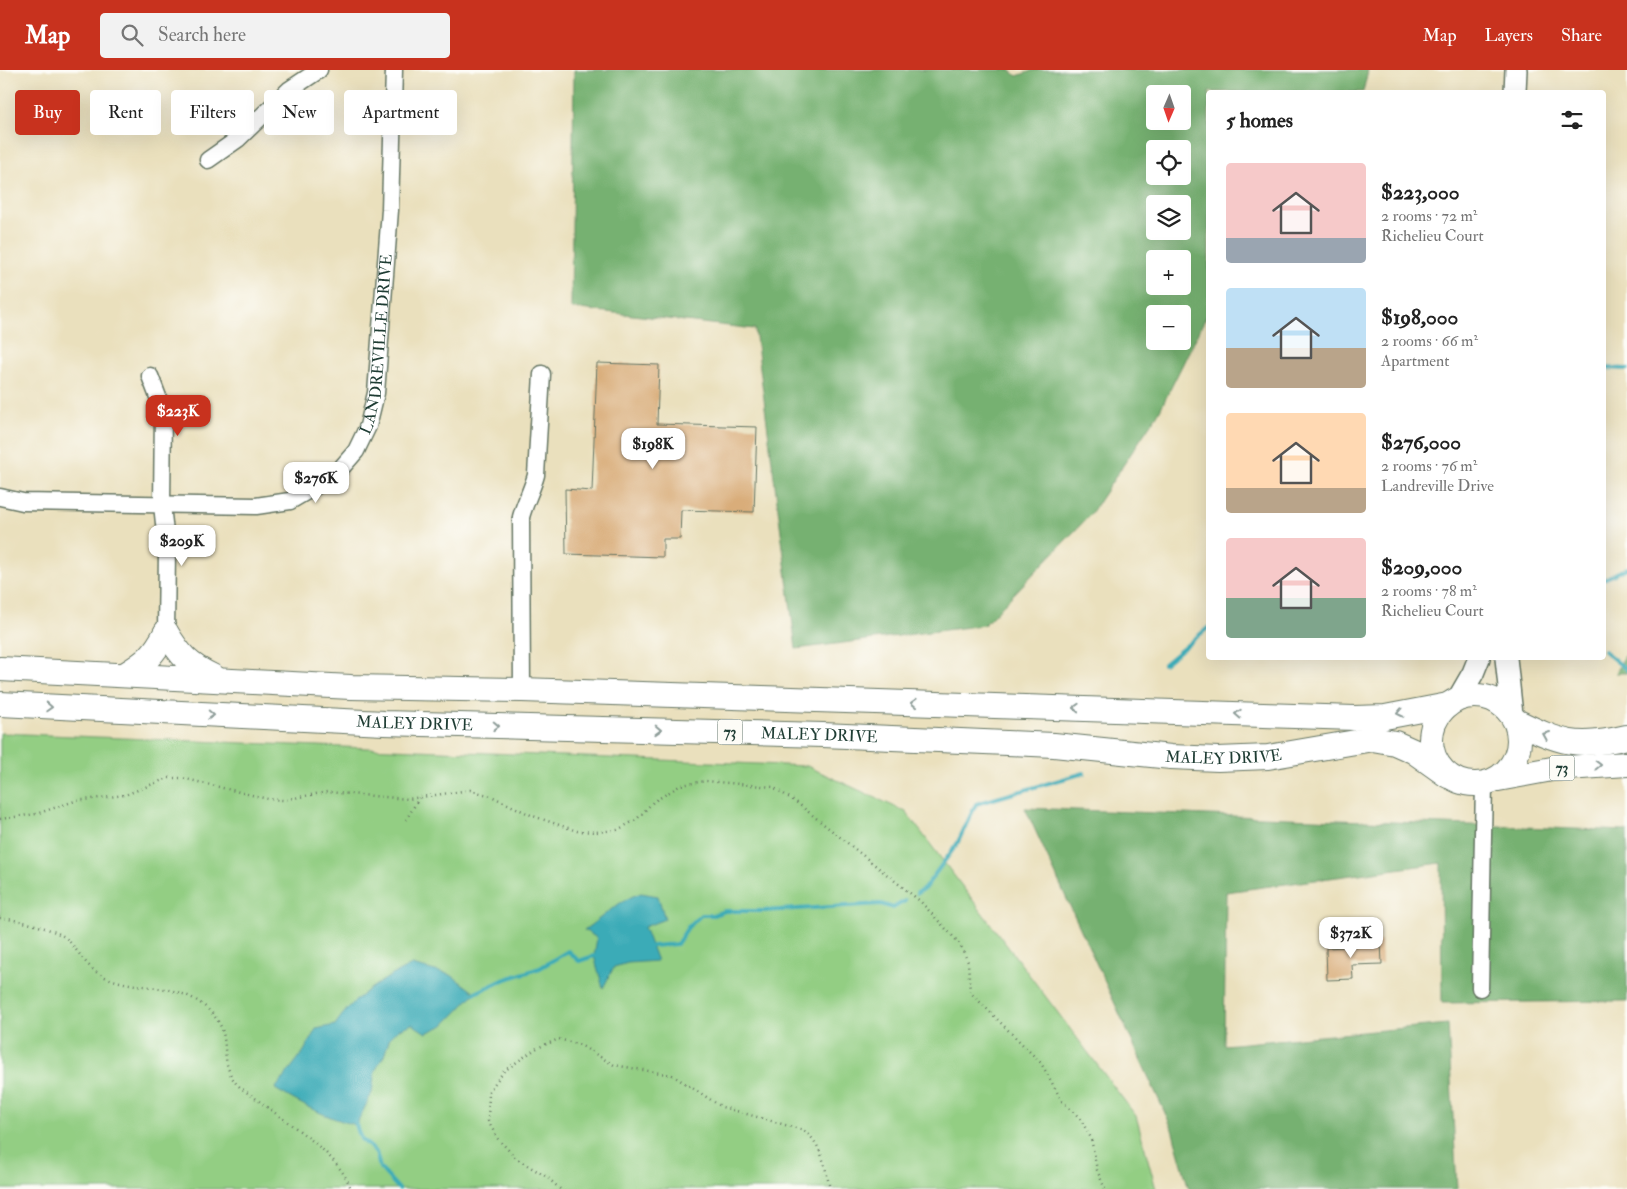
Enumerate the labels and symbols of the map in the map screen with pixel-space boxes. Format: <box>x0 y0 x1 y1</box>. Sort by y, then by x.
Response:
north arrow <box>1146 85 1191 130</box>
street label: LANDREVILLE DRIVE <box>355 253 397 438</box>
pin: $223K <box>143 394 213 437</box>
pin: $198K <box>618 428 688 470</box>
pin: $276K <box>281 462 351 504</box>
pin: $209K <box>147 524 217 567</box>
one-way arrow <box>909 697 917 708</box>
one-way arrow <box>45 701 53 712</box>
one-way arrow <box>1072 703 1080 713</box>
one-way arrow <box>1396 707 1405 718</box>
one-way arrow <box>207 709 215 720</box>
one-way arrow <box>1234 709 1242 719</box>
street label: MALEY DRIVE <box>356 712 473 735</box>
road number: 73 <box>718 720 742 744</box>
one-way arrow <box>492 721 500 731</box>
street label: MALEY DRIVE <box>761 723 878 747</box>
one-way arrow <box>654 725 662 736</box>
one-way arrow <box>1542 731 1550 741</box>
street label: MALEY DRIVE <box>1165 745 1283 769</box>
road number: 73 <box>1550 756 1574 780</box>
one-way arrow <box>1594 760 1602 770</box>
pin: $372K <box>1316 916 1386 959</box>

